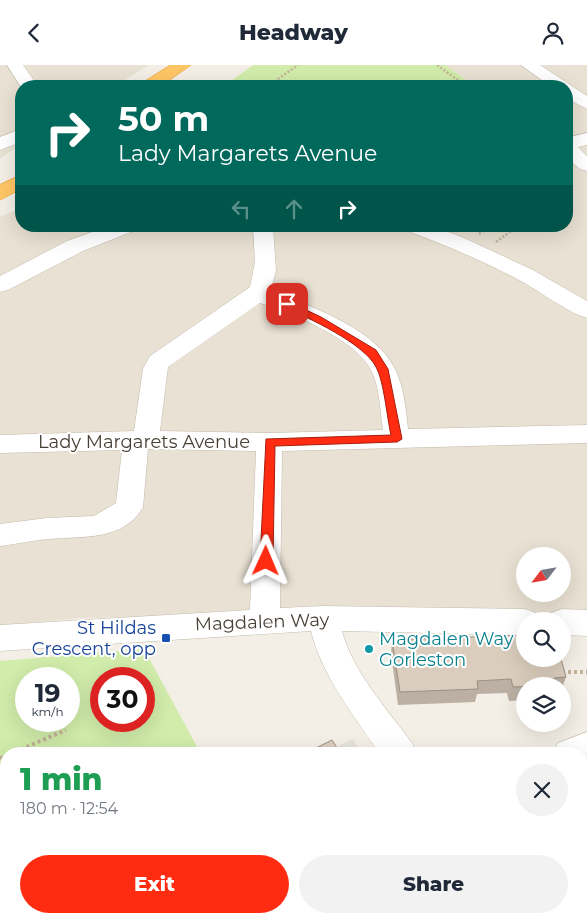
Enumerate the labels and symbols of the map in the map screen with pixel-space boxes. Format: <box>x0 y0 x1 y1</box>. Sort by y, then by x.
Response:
pin <box>266 283 308 325</box>
street label: Lady Margarets Avenue <box>38 431 250 453</box>
position arrow <box>239 534 291 586</box>
north arrow <box>516 547 571 603</box>
street label: Magdalen Way <box>194 609 330 635</box>
place label: St Hildas Crescent, opp <box>32 617 156 660</box>
place label: Magdalen Way Gorleston <box>379 628 514 671</box>
marker: St Hildas Crescent, opp <box>160 632 172 644</box>
marker: Magdalen Way Gorleston <box>363 643 375 655</box>
speed limit sign: 30 <box>90 667 155 732</box>

